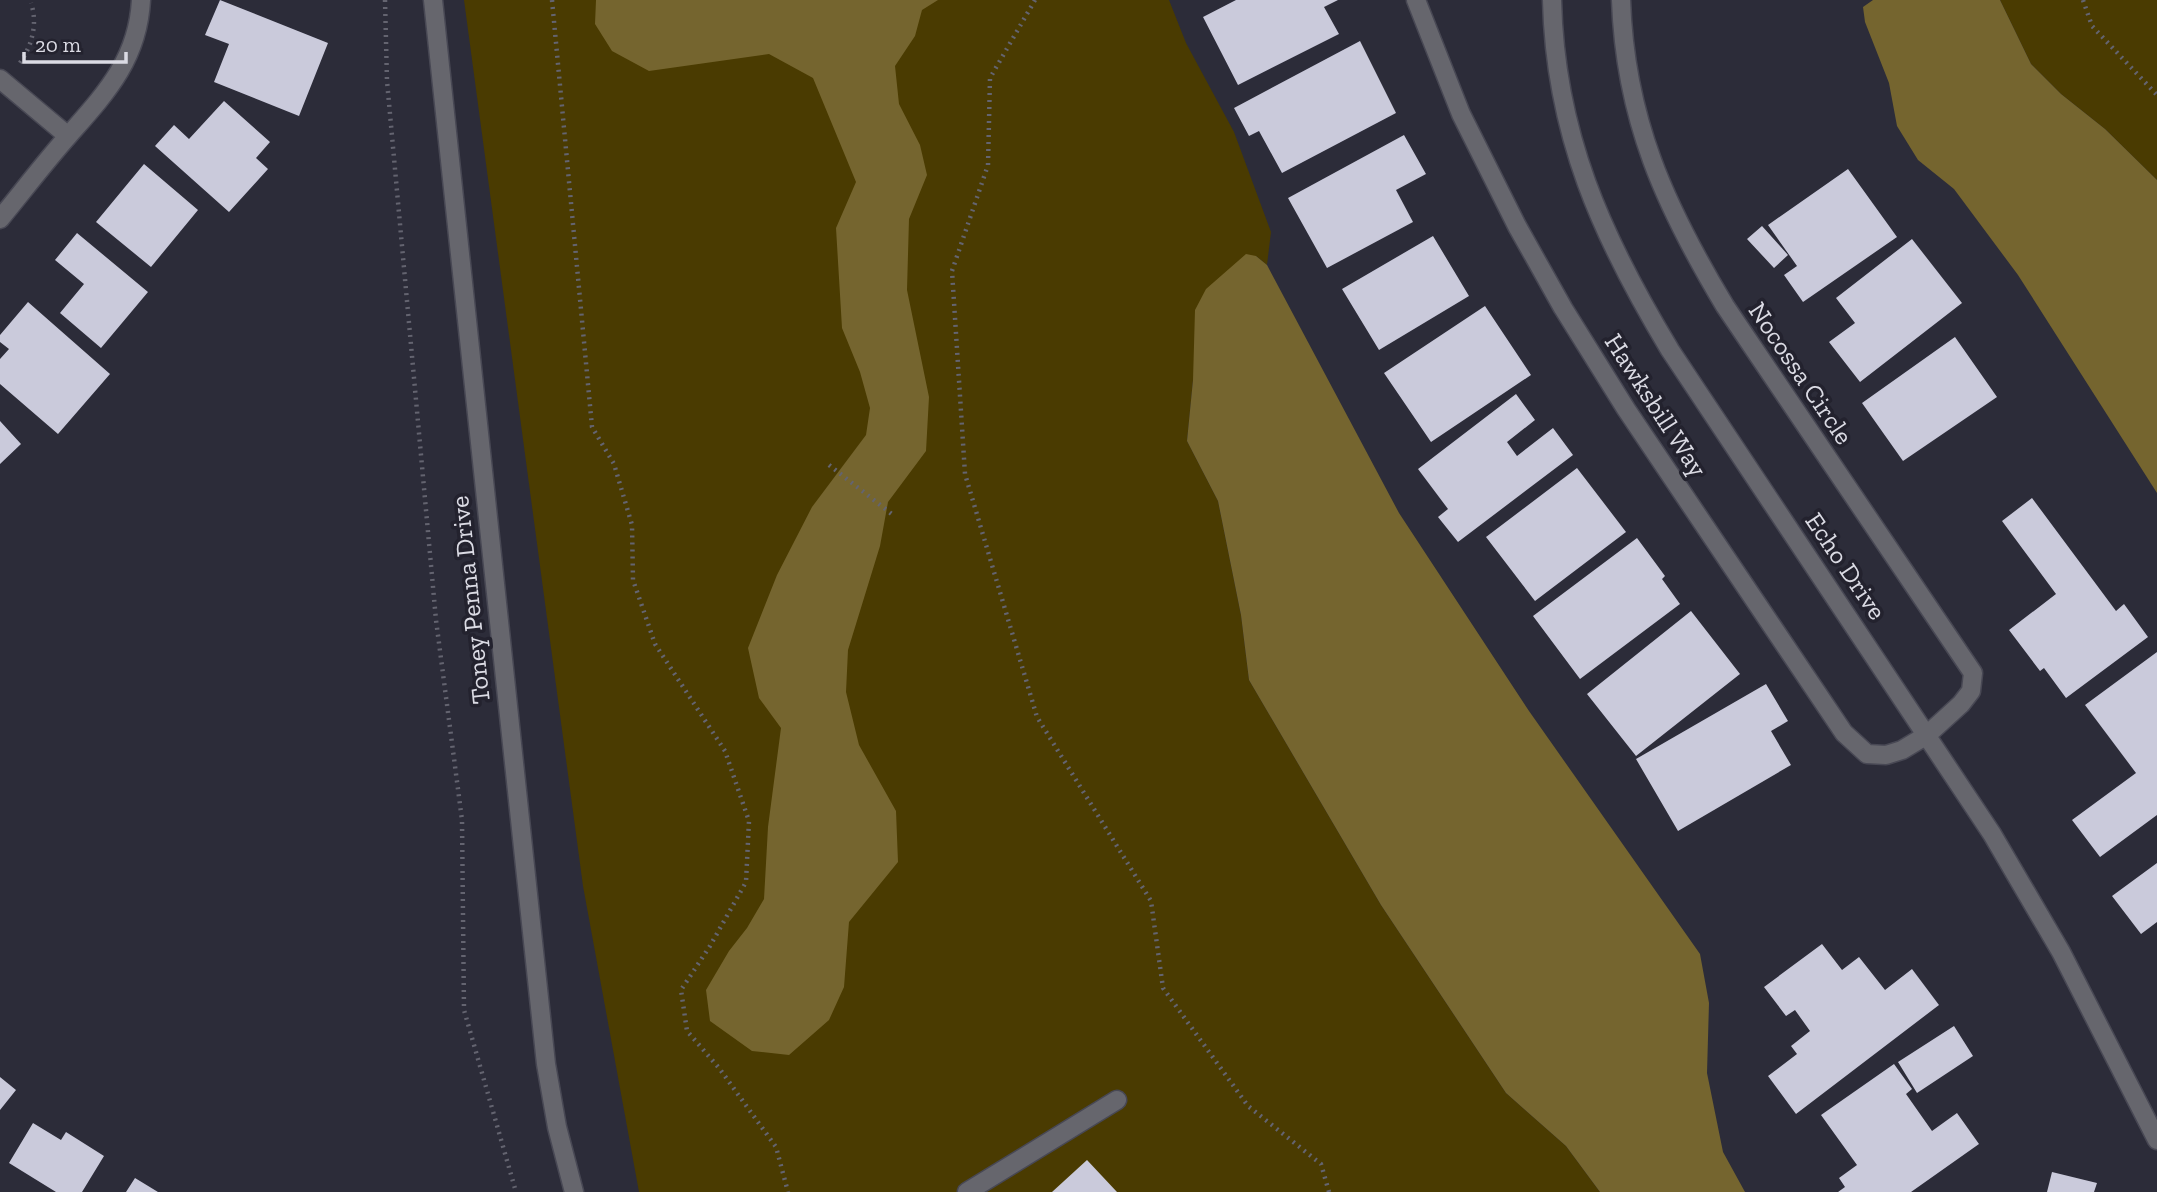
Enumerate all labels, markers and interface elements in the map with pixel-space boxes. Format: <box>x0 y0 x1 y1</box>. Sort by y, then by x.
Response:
scale bar <box>24 21 126 65</box>
text: 20 m <box>35 32 81 57</box>
street label: Nocossa Circle <box>1742 296 1860 450</box>
street label: Hawksbill Way <box>1598 327 1715 483</box>
street label: Toney Penna Drive <box>443 494 497 706</box>
street label: Echo Drive <box>1799 506 1893 626</box>

